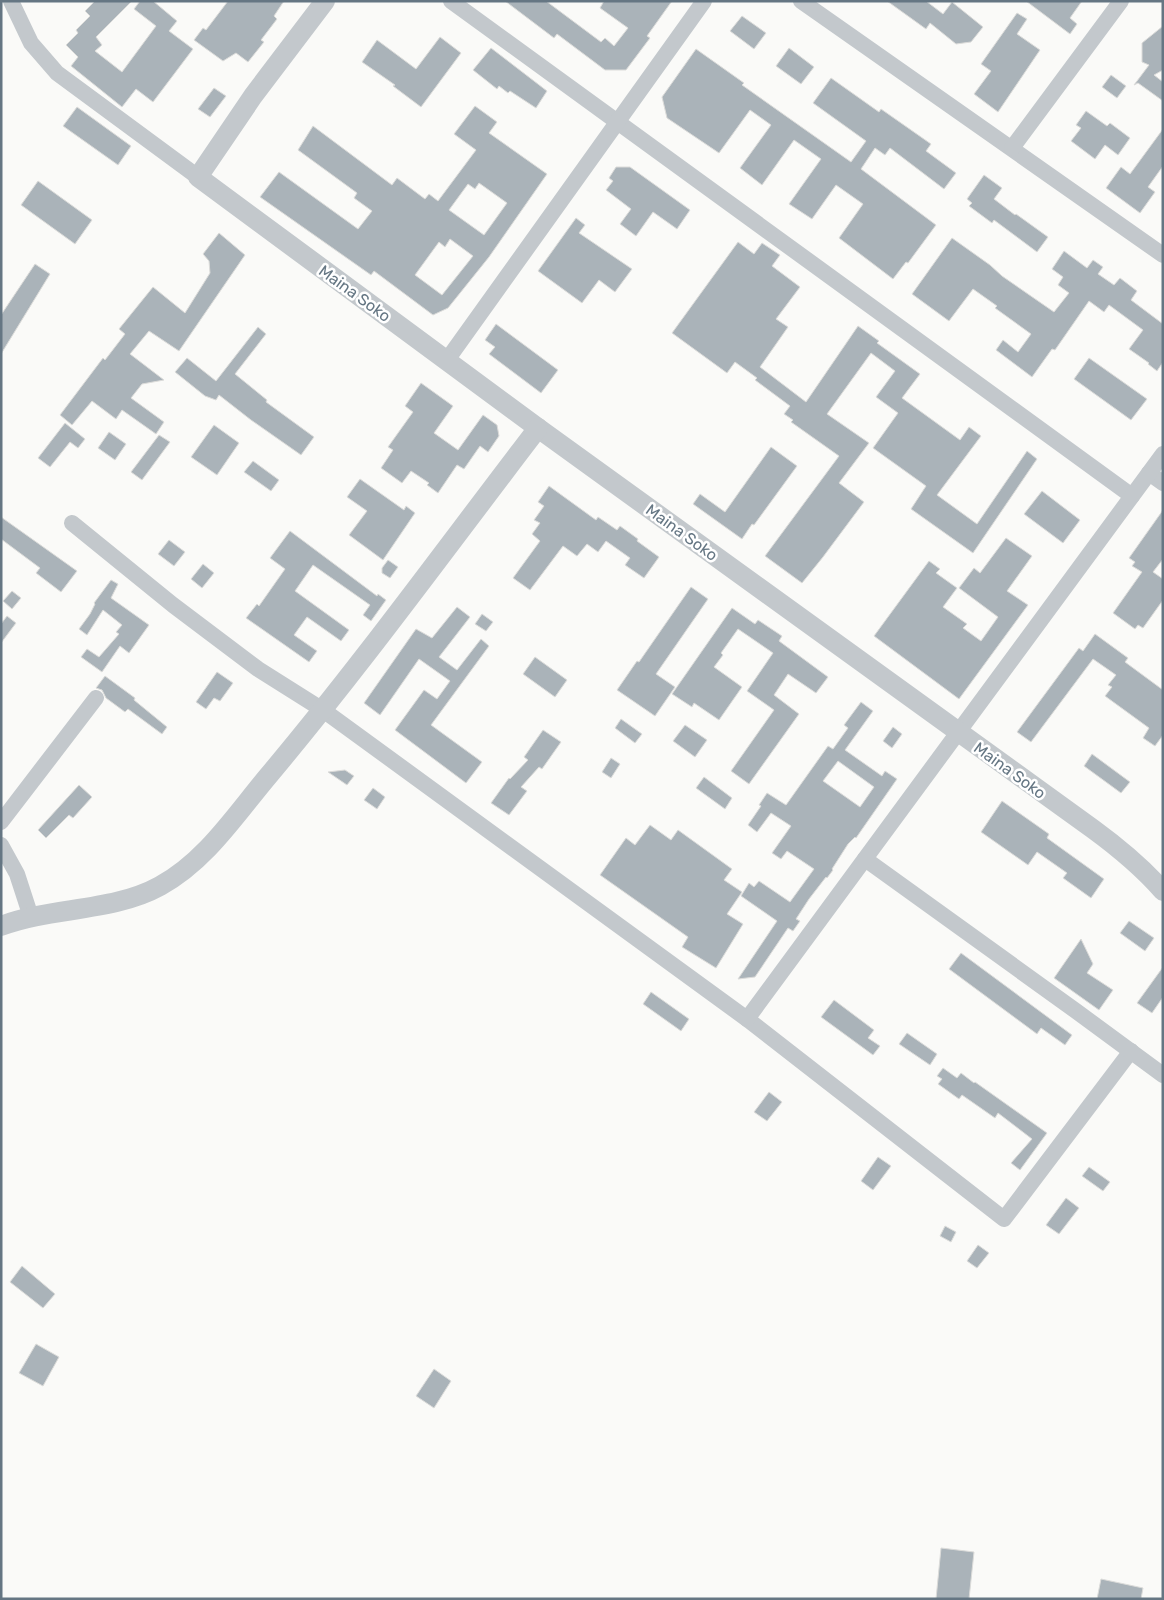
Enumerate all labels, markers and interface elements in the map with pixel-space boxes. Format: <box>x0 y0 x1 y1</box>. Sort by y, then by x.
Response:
street label: Maina Soko <box>315 261 394 326</box>
street label: Maina Soko <box>642 500 721 565</box>
street label: Maina Soko <box>970 738 1049 803</box>

